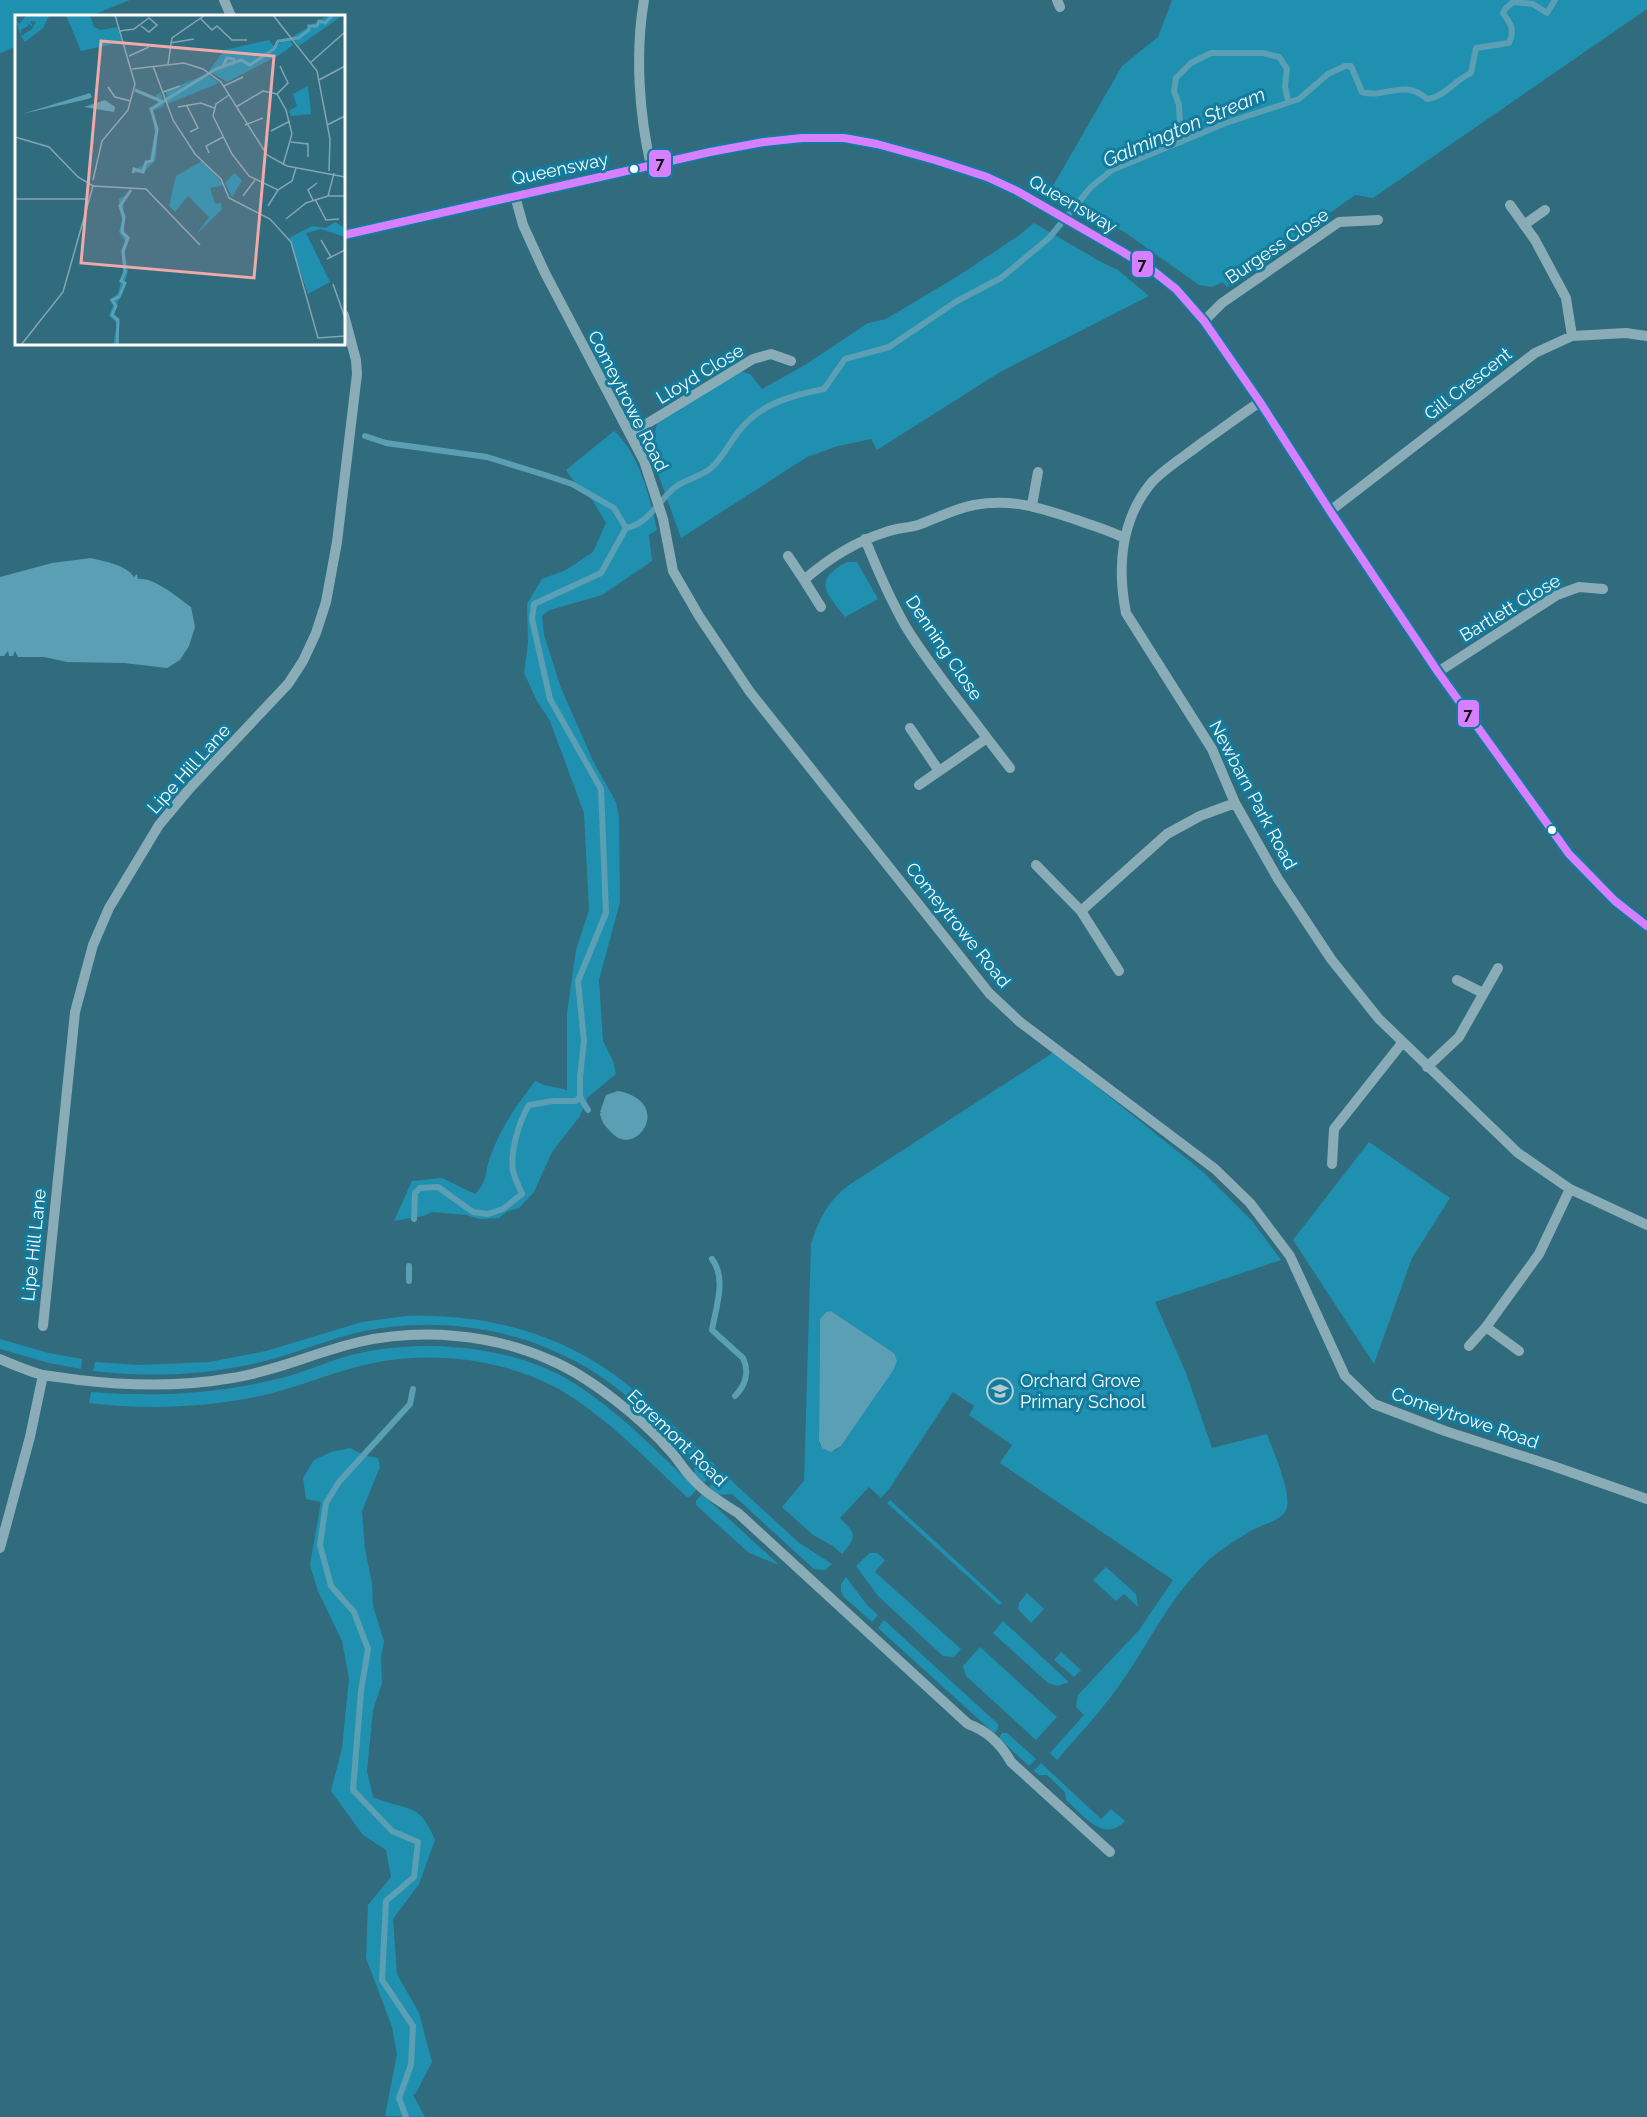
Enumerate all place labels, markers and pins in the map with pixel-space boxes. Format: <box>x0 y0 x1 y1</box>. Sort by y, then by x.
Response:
unlabelled marker <box>628 163 640 175</box>
unlabelled marker <box>1546 824 1558 836</box>
place label: Orchard Grove Primary School <box>1020 1370 1146 1412</box>
school or university icon: Orchard Grove Primary School <box>985 1376 1015 1406</box>

